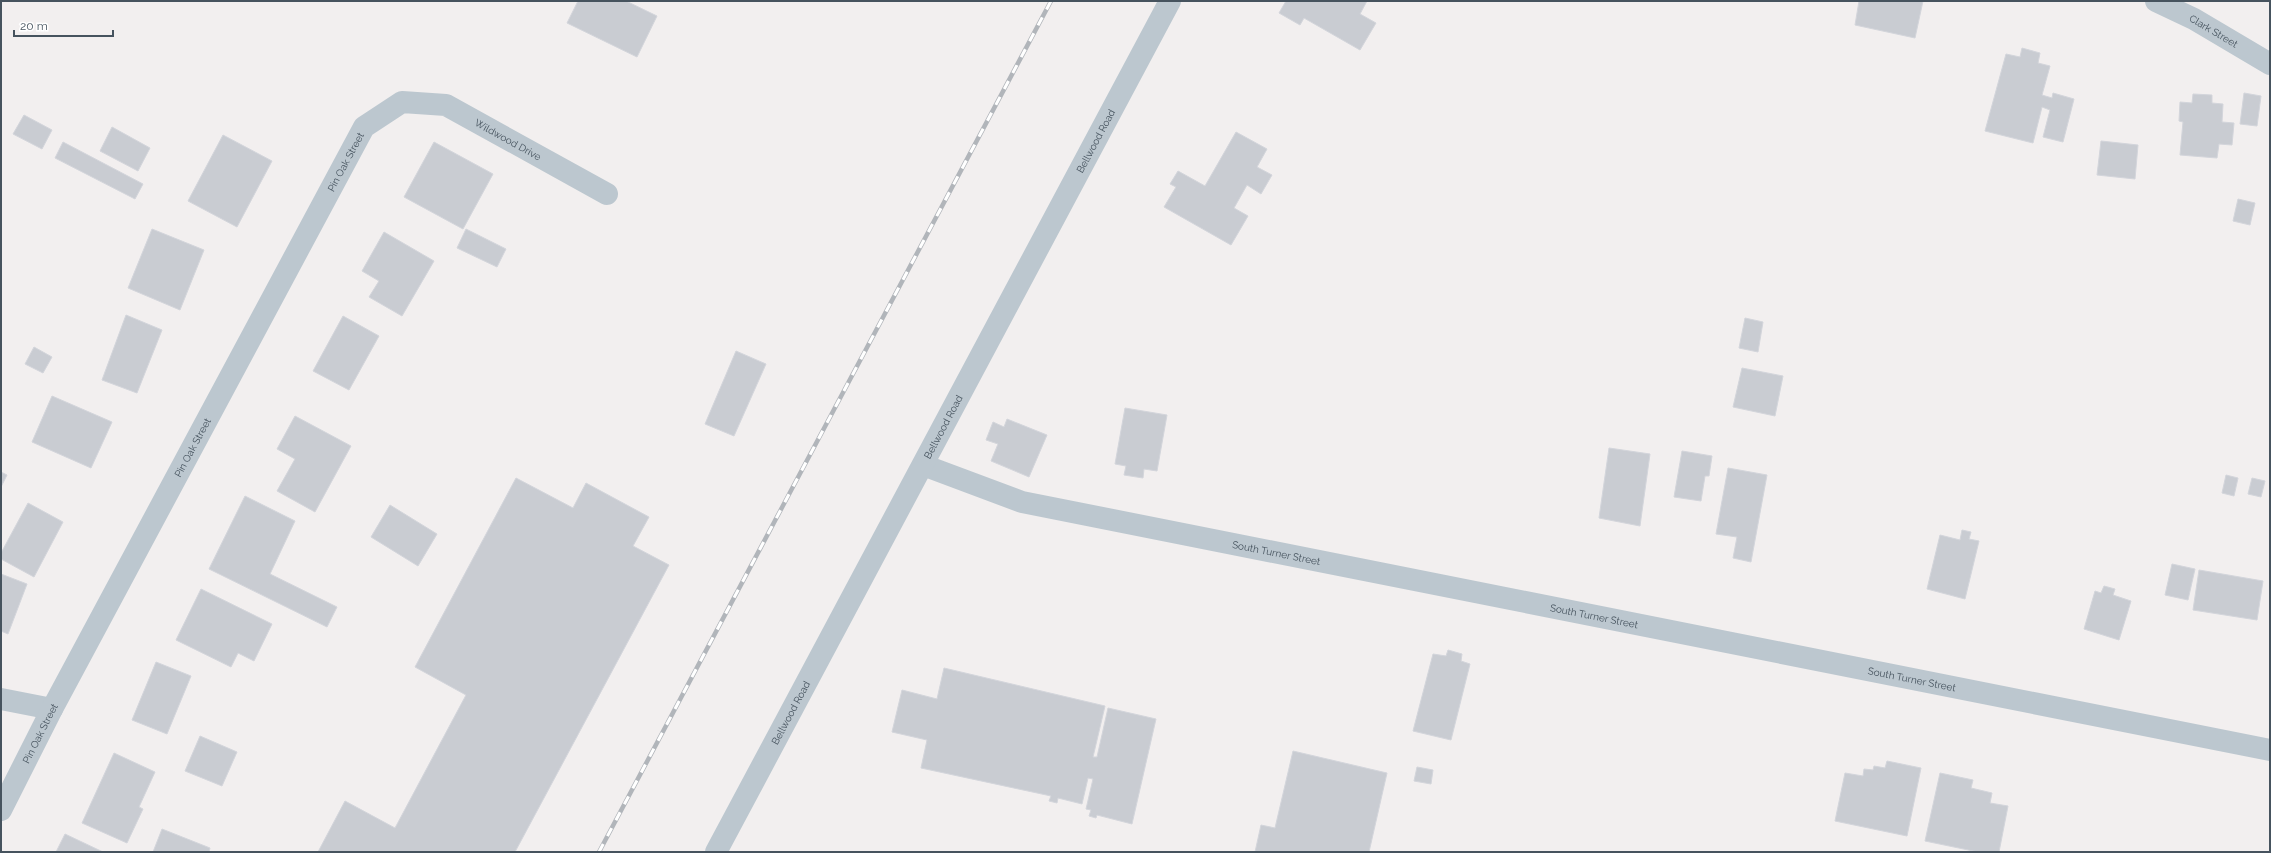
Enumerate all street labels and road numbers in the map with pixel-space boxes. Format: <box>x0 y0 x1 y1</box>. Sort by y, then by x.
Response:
street label: Clark Street <box>2188 13 2240 50</box>
street label: Bellwood Road <box>1074 107 1117 175</box>
street label: Wildwood Drive <box>473 117 543 163</box>
street label: Pin Oak Street <box>325 130 366 193</box>
street label: Bellwood Road <box>922 393 965 461</box>
street label: Pin Oak Street <box>172 416 213 479</box>
street label: South Turner Street <box>1231 539 1322 567</box>
street label: South Turner Street <box>1549 602 1640 630</box>
street label: South Turner Street <box>1867 665 1957 694</box>
street label: Bellwood Road <box>769 679 812 747</box>
street label: Pin Oak Street <box>21 701 60 765</box>

